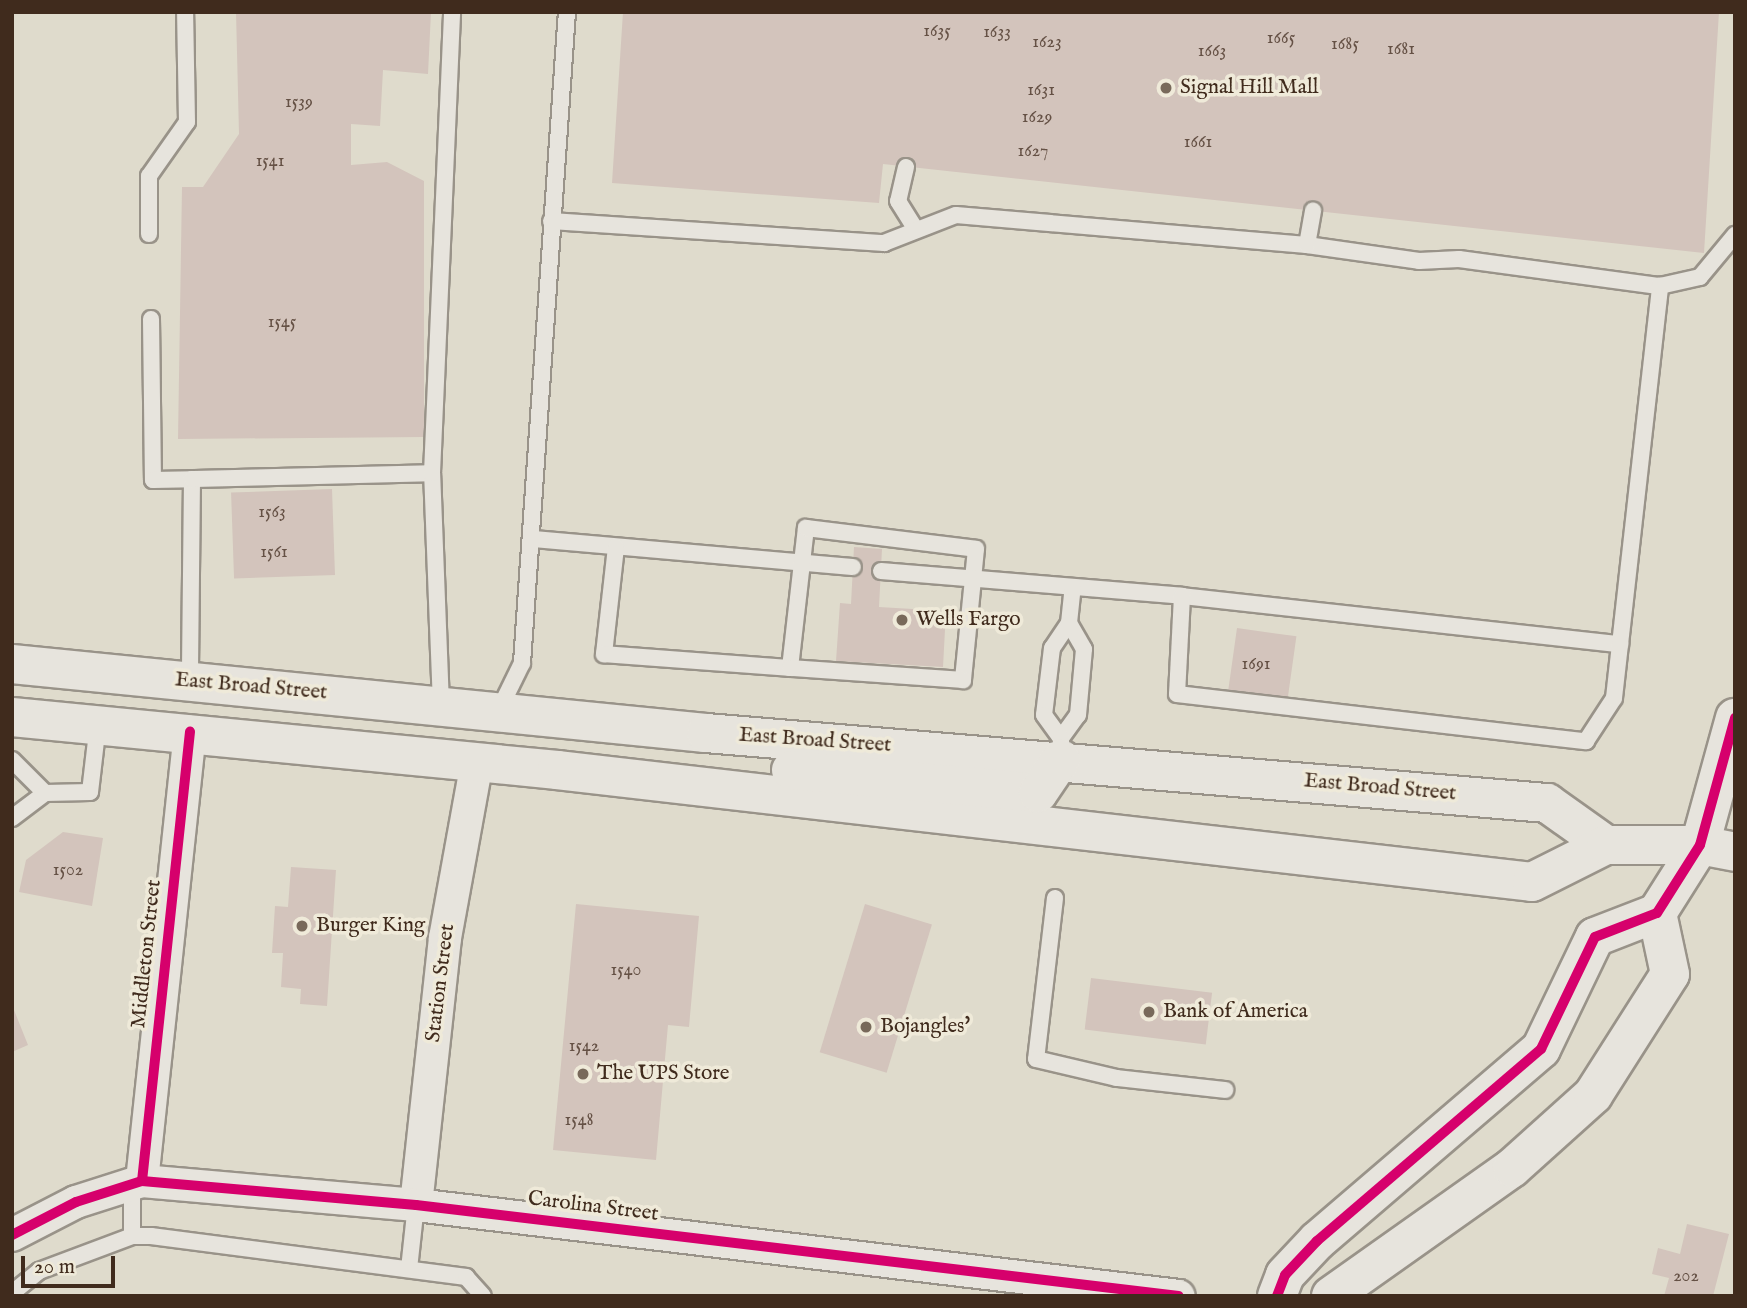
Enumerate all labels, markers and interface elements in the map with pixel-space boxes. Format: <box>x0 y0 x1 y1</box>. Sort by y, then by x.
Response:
house number: 1635 <box>923 21 951 43</box>
house number: 1633 <box>983 22 1011 44</box>
house number: 1665 <box>1267 28 1295 50</box>
house number: 1623 <box>1032 32 1062 54</box>
house number: 1685 <box>1331 34 1359 56</box>
house number: 1681 <box>1387 39 1415 61</box>
house number: 1663 <box>1198 41 1226 63</box>
place label: Signal Hill Mall <box>1180 75 1318 101</box>
house number: 1631 <box>1027 80 1055 102</box>
marker: Signal Hill Mall <box>1158 80 1174 96</box>
house number: 1539 <box>285 92 313 114</box>
house number: 1629 <box>1022 107 1052 129</box>
house number: 1661 <box>1184 132 1212 154</box>
house number: 1627 <box>1018 141 1048 163</box>
house number: 1541 <box>256 151 284 173</box>
house number: 1545 <box>268 312 296 334</box>
house number: 1563 <box>258 502 286 524</box>
house number: 1561 <box>260 542 288 564</box>
place label: Wells Fargo <box>916 607 1021 633</box>
marker: Wells Fargo <box>894 612 910 628</box>
house number: 1691 <box>1242 654 1270 676</box>
street label: East Broad Street <box>174 668 328 706</box>
street label: East Broad Street <box>738 723 892 759</box>
street label: East Broad Street <box>1303 769 1457 807</box>
house number: 1502 <box>53 860 83 882</box>
street label: Middleton Street <box>127 878 167 1030</box>
place label: Burger King <box>316 913 425 939</box>
marker: Burger King <box>294 918 310 934</box>
street label: Station Street <box>421 922 461 1044</box>
house number: 1540 <box>611 960 641 982</box>
place label: Bank of America <box>1163 999 1308 1025</box>
marker: Bank of America <box>1141 1004 1157 1020</box>
place label: Bojangles' <box>880 1014 970 1040</box>
marker: Bojangles' <box>858 1019 874 1035</box>
house number: 1542 <box>569 1036 599 1058</box>
place label: The UPS Store <box>597 1061 730 1087</box>
marker: The UPS Store <box>575 1066 591 1082</box>
house number: 1548 <box>564 1110 594 1132</box>
street label: Carolina Street <box>526 1186 660 1228</box>
scale bar <box>24 1242 119 1286</box>
text: 20 m <box>34 1254 75 1281</box>
house number: 202 <box>1673 1266 1699 1288</box>

